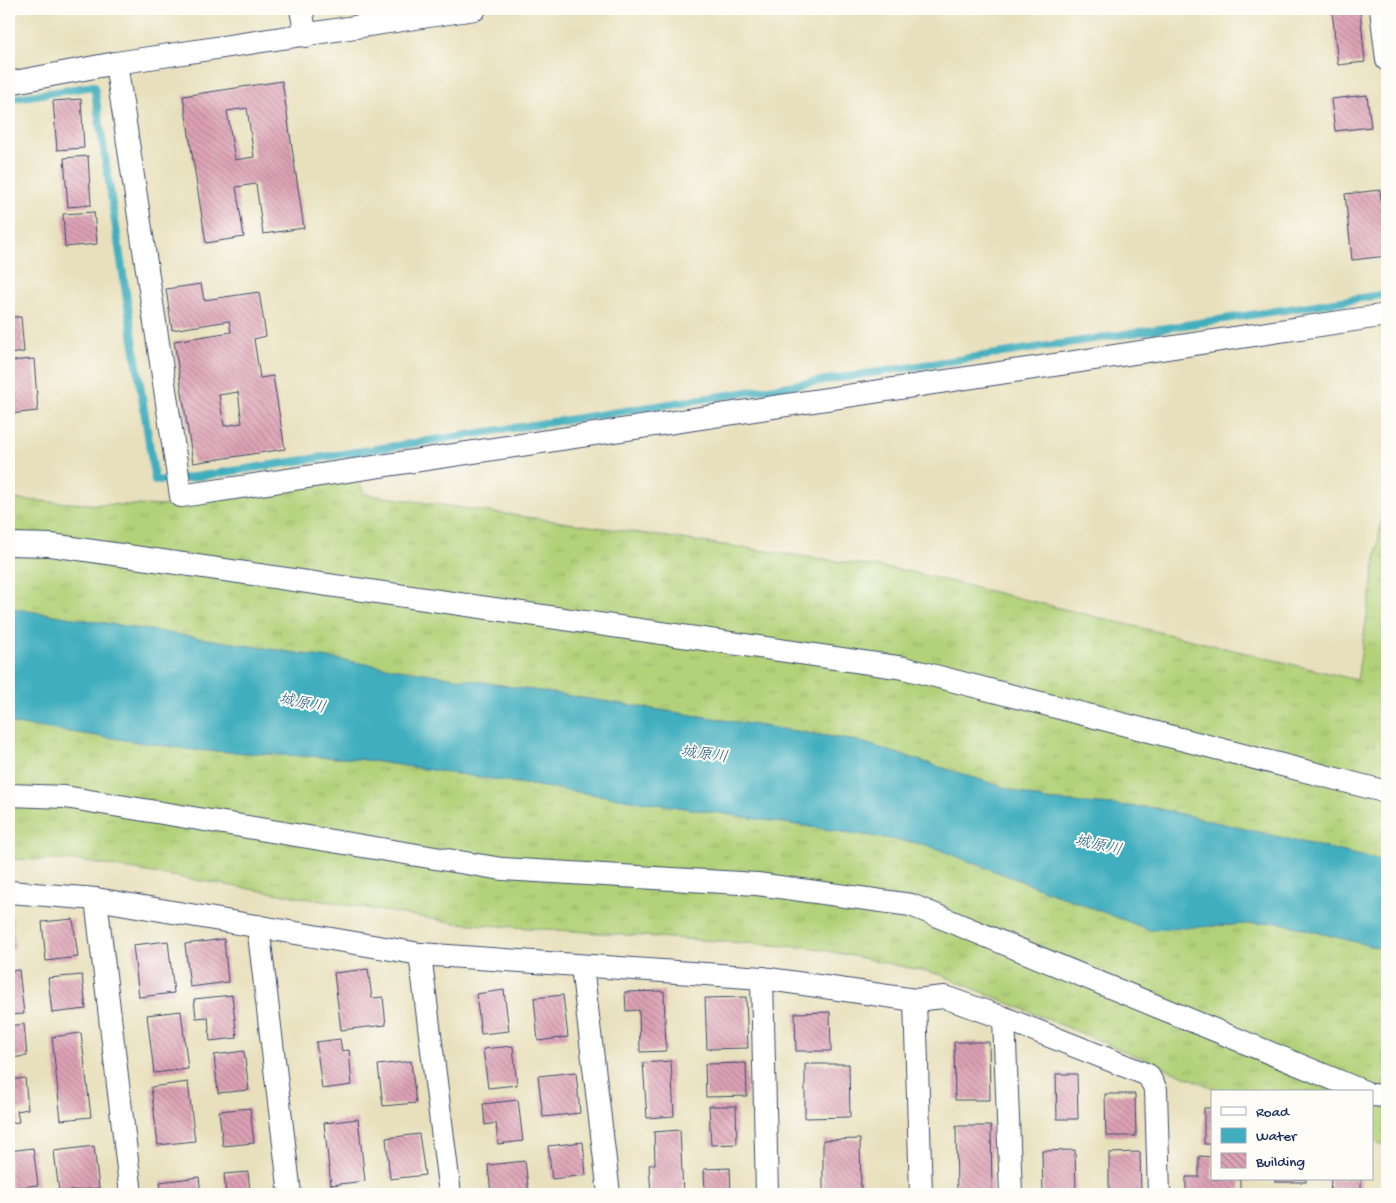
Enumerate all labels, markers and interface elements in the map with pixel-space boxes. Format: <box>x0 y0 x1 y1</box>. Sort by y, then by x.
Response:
water label: 城原川 <box>277 690 328 719</box>
water label: 城原川 <box>679 742 729 769</box>
water label: 城原川 <box>1072 831 1124 862</box>
legend <box>1211 1090 1374 1180</box>
text: Road <box>1256 1104 1290 1122</box>
text: Water <box>1256 1128 1298 1146</box>
text: Building <box>1255 1154 1305 1172</box>

